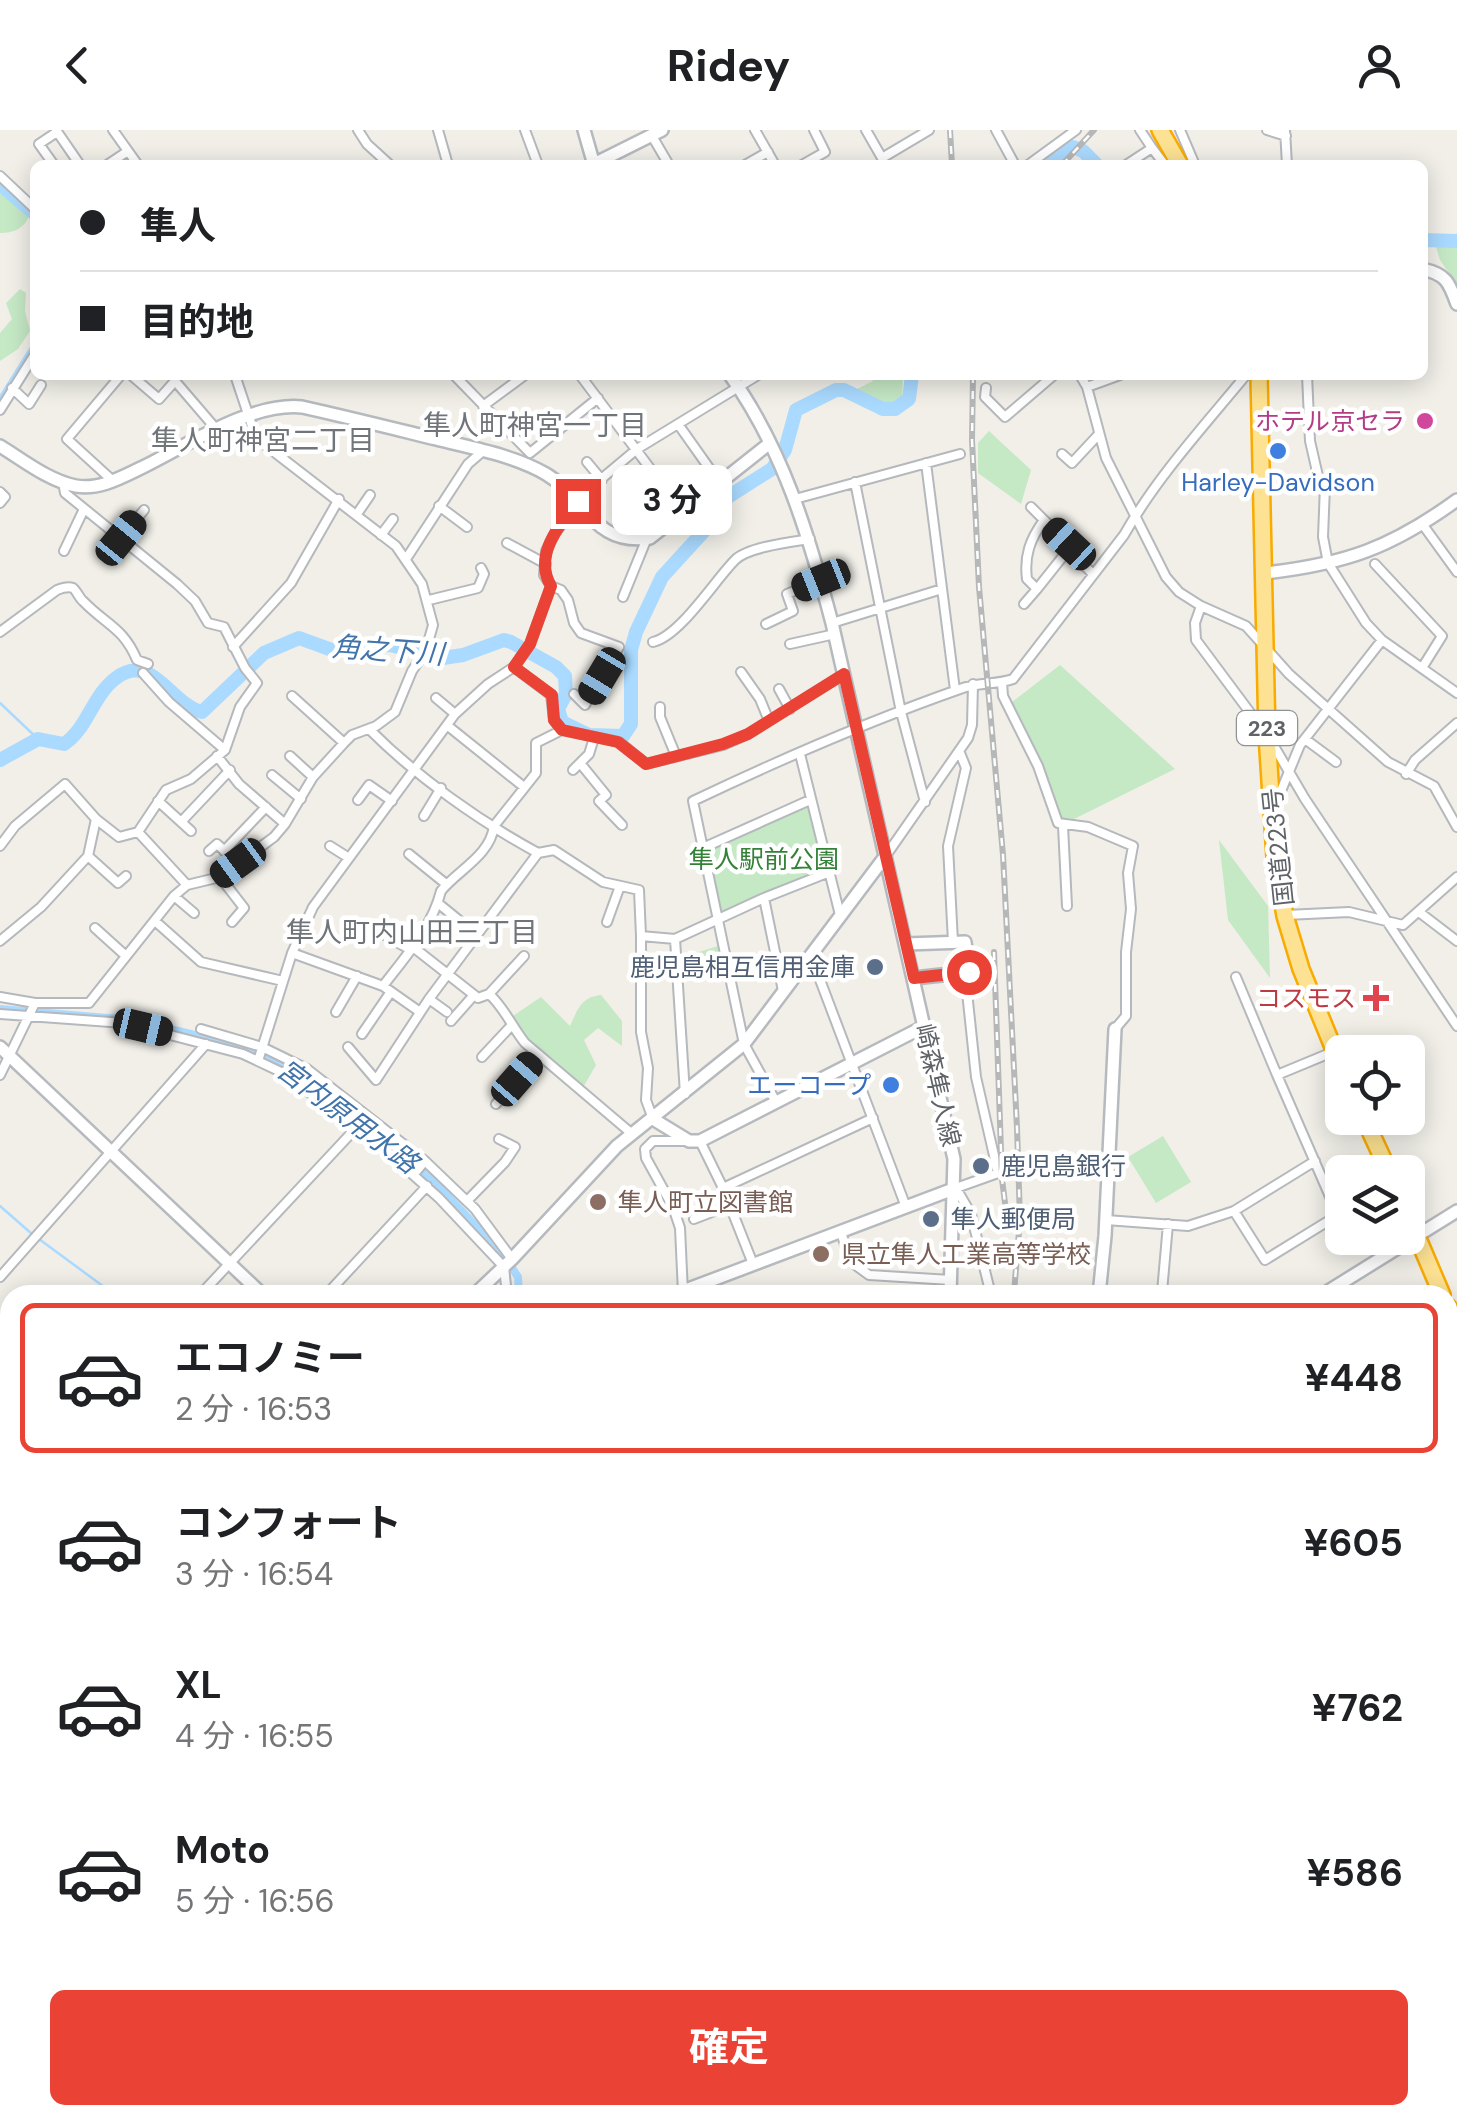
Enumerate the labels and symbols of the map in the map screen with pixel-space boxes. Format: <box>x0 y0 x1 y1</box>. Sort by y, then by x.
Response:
place label: ホテル京セラ <box>1255 405 1405 438</box>
district label: 隼人町神宮一丁目 <box>423 407 647 444</box>
marker: ホテル京セラ <box>1414 410 1436 432</box>
district label: 隼人町神宮二丁目 <box>151 422 375 459</box>
marker: Harley-Davidson <box>1267 440 1289 462</box>
callout: 3 分 <box>613 466 733 536</box>
place label: Harley-Davidson <box>1181 466 1375 499</box>
route end <box>556 479 601 524</box>
car <box>90 505 152 571</box>
car <box>1037 513 1101 575</box>
car <box>788 555 854 605</box>
water label: 角之下川 <box>331 628 448 673</box>
car <box>574 643 630 709</box>
road number: 223 <box>1237 711 1297 745</box>
street label: 国道223号 <box>1256 786 1301 908</box>
car <box>205 833 271 893</box>
park label: 隼人駅前公園 <box>689 843 839 876</box>
district label: 隼人町内山田三丁目 <box>286 914 538 951</box>
route start <box>947 950 992 995</box>
place label: 鹿児島相互信用金庫 <box>630 951 855 984</box>
marker: 鹿児島相互信用金庫 <box>864 956 886 978</box>
place label: コスモス <box>1256 982 1356 1015</box>
marker: コスモス <box>1365 987 1387 1009</box>
car <box>110 1006 176 1048</box>
street label: 崎森隼人線 <box>907 1020 968 1150</box>
car <box>486 1047 548 1111</box>
water label: 宮内原用水路 <box>269 1051 428 1183</box>
place label: エーコープ <box>747 1069 871 1102</box>
marker: エーコープ <box>880 1074 902 1096</box>
place label: 鹿児島銀行 <box>1001 1150 1126 1183</box>
marker: 鹿児島銀行 <box>970 1155 992 1177</box>
place label: 隼人町立図書館 <box>618 1186 793 1219</box>
marker: 隼人町立図書館 <box>587 1191 609 1213</box>
place label: 隼人郵便局 <box>951 1203 1076 1236</box>
marker: 隼人郵便局 <box>920 1208 942 1230</box>
place label: 県立隼人工業高等学校 <box>841 1238 1091 1271</box>
marker: 県立隼人工業高等学校 <box>810 1243 832 1265</box>

